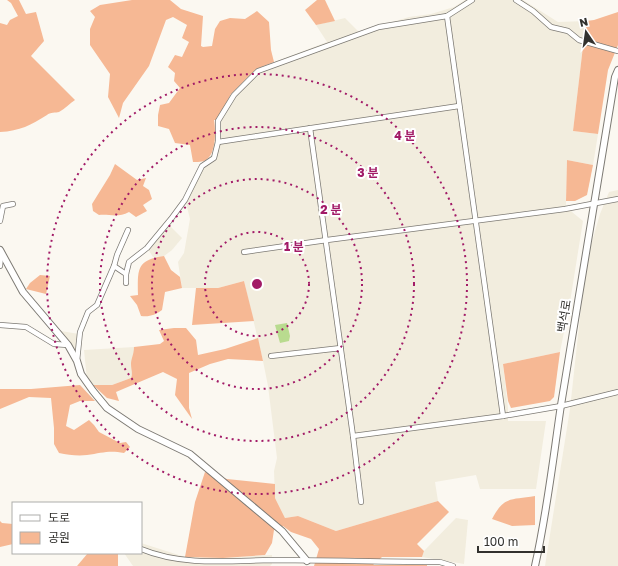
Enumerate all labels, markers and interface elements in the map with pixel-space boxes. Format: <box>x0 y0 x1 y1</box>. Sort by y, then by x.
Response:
north arrow <box>566 12 606 52</box>
text: N <box>578 14 589 29</box>
text: 4 분 <box>394 128 416 143</box>
text: 3 분 <box>357 165 379 180</box>
text: 2 분 <box>320 202 342 217</box>
text: 1 분 <box>284 239 304 254</box>
centre of rings <box>250 277 264 291</box>
street label: 백석로 <box>554 298 574 334</box>
legend <box>12 502 142 554</box>
text: 도로 <box>48 510 70 525</box>
scale bar <box>478 528 544 554</box>
text: 공원 <box>48 530 70 545</box>
text: 100 m <box>484 534 518 549</box>

